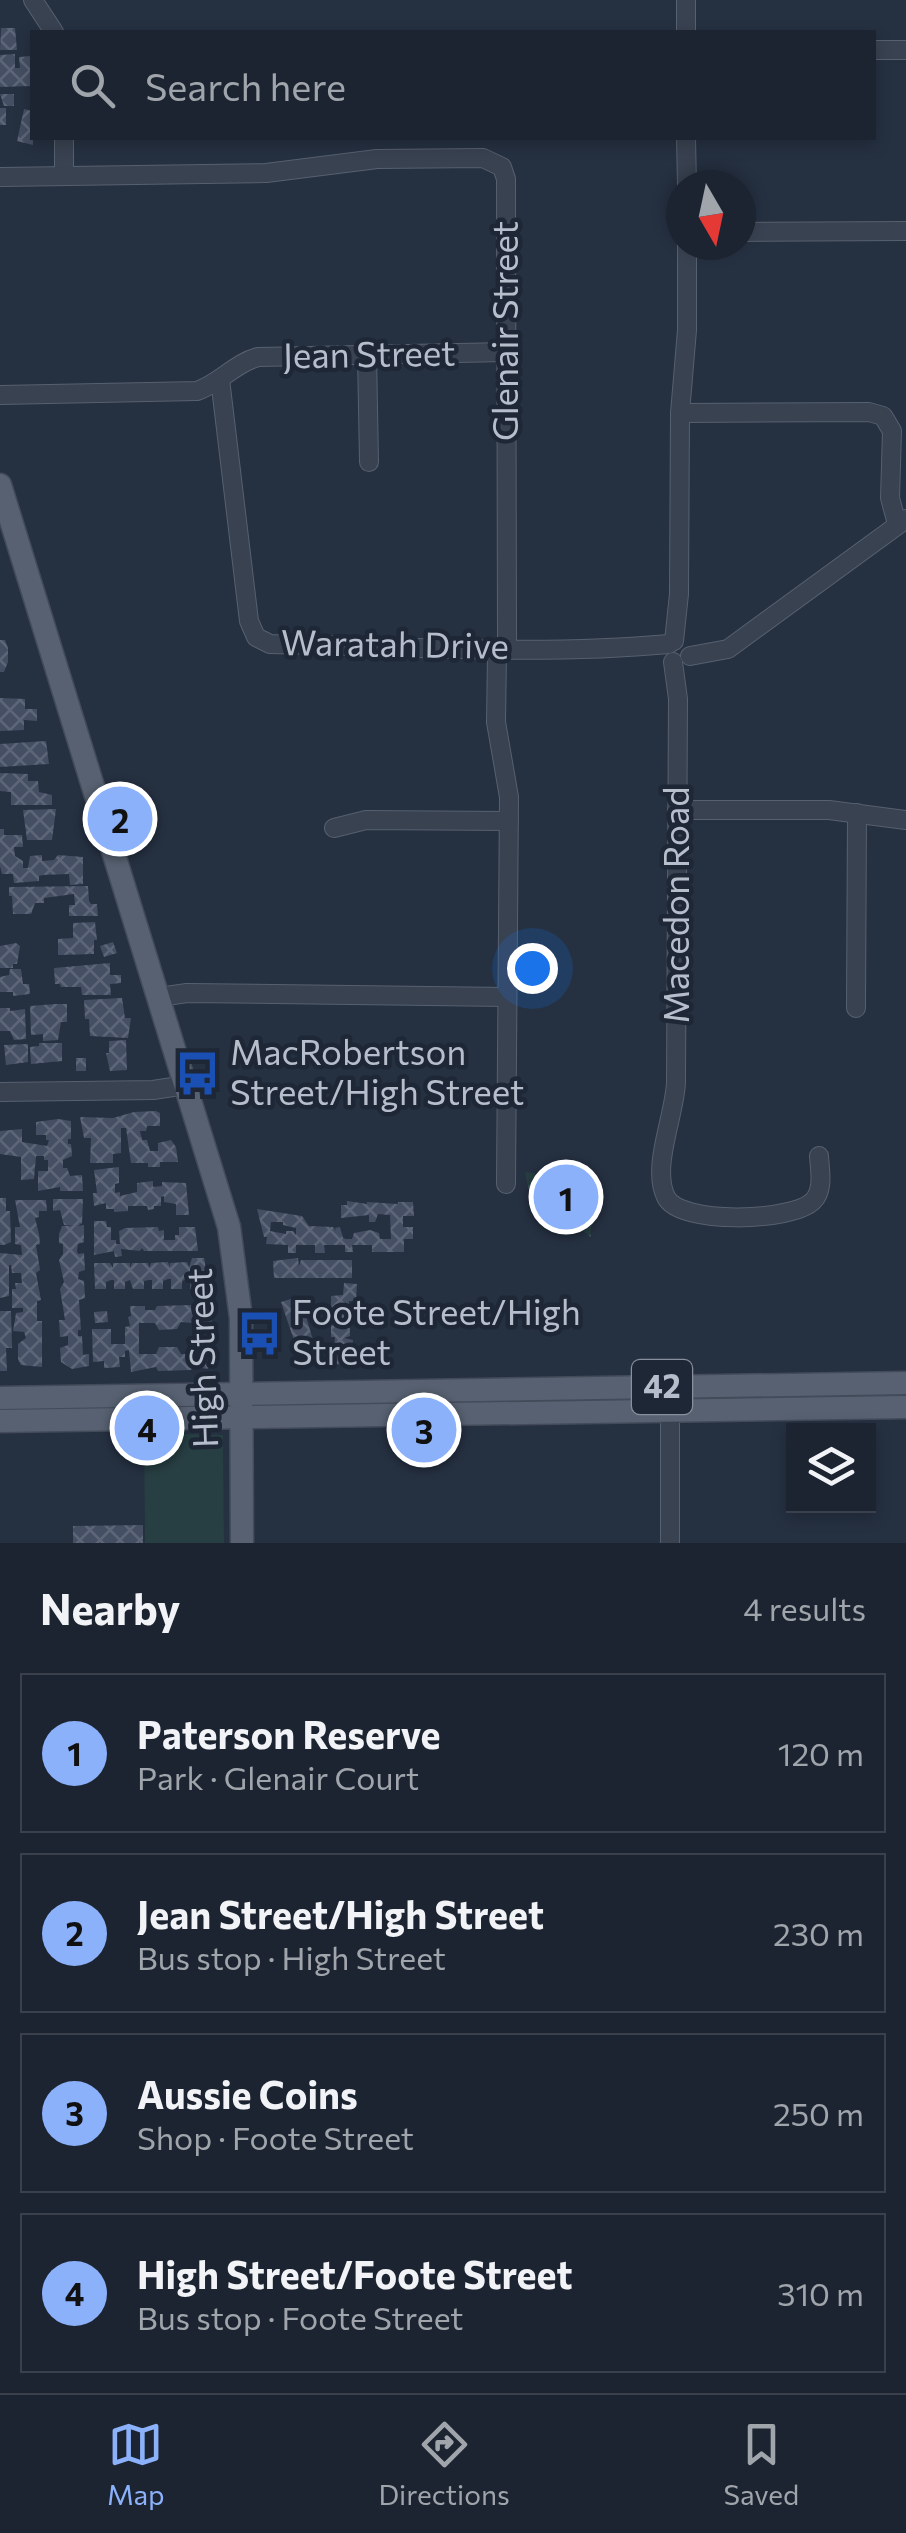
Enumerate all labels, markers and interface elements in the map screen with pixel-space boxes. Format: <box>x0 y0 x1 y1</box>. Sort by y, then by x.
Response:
search box <box>30 30 876 140</box>
icon: search <box>65 58 120 113</box>
text: Search here <box>145 62 346 109</box>
north arrow <box>666 170 756 260</box>
street label: Glenair Street <box>482 221 525 441</box>
street label: Jean Street <box>282 329 456 376</box>
street label: Waratah Drive <box>281 619 509 666</box>
pin: 2 <box>88 782 152 856</box>
street label: Macedon Road <box>653 787 696 1023</box>
your location <box>507 943 558 994</box>
place label: MacRobertson Street/High Street <box>230 1029 524 1112</box>
bus stop icon: MacRobertson Street/High Street <box>173 1049 221 1097</box>
pin: 1 <box>534 1160 598 1234</box>
street label: High Street <box>176 1267 225 1449</box>
place label: Foote Street/High Street <box>292 1289 581 1372</box>
bus stop icon: Foote Street/High Street <box>235 1309 283 1357</box>
road number: 42 <box>632 1360 692 1414</box>
pin: 4 <box>114 1390 180 1466</box>
pin: 3 <box>392 1392 456 1468</box>
map controls <box>786 1423 876 1513</box>
button: layers <box>786 1423 876 1513</box>
text: Nearby <box>40 1582 180 1634</box>
text: 4 results <box>743 1588 866 1628</box>
text: Paterson Reserve <box>137 1710 441 1757</box>
text: 1 <box>67 1733 82 1773</box>
text: 120 m <box>778 1733 864 1773</box>
text: Park · Glenair Court <box>137 1757 419 1797</box>
text: Jean Street/High Street <box>137 1890 544 1937</box>
text: 2 <box>65 1913 84 1953</box>
text: 230 m <box>773 1913 864 1953</box>
text: Bus stop · High Street <box>137 1937 446 1977</box>
text: Aussie Coins <box>137 2070 358 2117</box>
text: 3 <box>65 2093 84 2133</box>
text: 250 m <box>773 2093 864 2133</box>
text: Shop · Foote Street <box>137 2117 414 2157</box>
text: High Street/Foote Street <box>137 2250 573 2297</box>
text: 4 <box>65 2273 84 2313</box>
text: 310 m <box>777 2273 864 2313</box>
text: Bus stop · Foote Street <box>137 2297 463 2337</box>
tab: Map <box>107 2417 165 2511</box>
tab: Directions <box>378 2417 510 2511</box>
tab: Saved <box>724 2417 799 2511</box>

